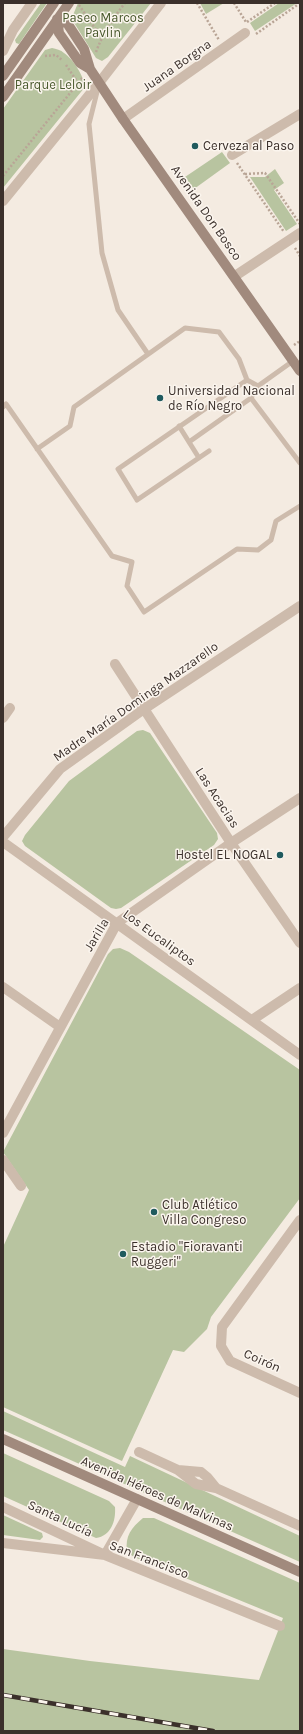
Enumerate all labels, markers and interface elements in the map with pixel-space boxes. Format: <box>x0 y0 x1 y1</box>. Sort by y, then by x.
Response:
park label: Paseo Marcos Pavlin <box>62 10 144 41</box>
street label: Juana Borgna <box>140 37 214 95</box>
park label: Parque Leloir <box>15 77 91 93</box>
place label: Cerveza al Paso <box>203 138 294 154</box>
marker: Cerveza al Paso <box>190 141 200 151</box>
street label: Avenida Don Bosco <box>167 162 245 264</box>
place label: Universidad Nacional de Río Negro <box>168 383 295 414</box>
marker: Universidad Nacional de Río Negro <box>155 393 165 403</box>
street label: Madre María Dominga Mazzarello <box>50 639 222 765</box>
street label: Las Acacias <box>192 765 242 831</box>
place label: Hostel EL NOGAL <box>175 847 272 863</box>
marker: Hostel EL NOGAL <box>275 850 285 860</box>
street label: Los Eucaliptos <box>120 906 198 970</box>
street label: Jarilla <box>81 916 113 954</box>
place label: Club Atlético Villa Congreso <box>162 1197 246 1228</box>
marker: Club Atlético Villa Congreso <box>149 1207 159 1217</box>
place label: Estadio "Fioravanti Ruggeri" <box>131 1239 243 1270</box>
marker: Estadio "Fioravanti Ruggeri" <box>118 1249 128 1259</box>
street label: Coirón <box>241 1346 283 1376</box>
street label: Avenida Héroes de Malvinas <box>78 1453 236 1535</box>
street label: Santa Lucía <box>25 1497 95 1541</box>
street label: San Francisco <box>107 1538 191 1582</box>

